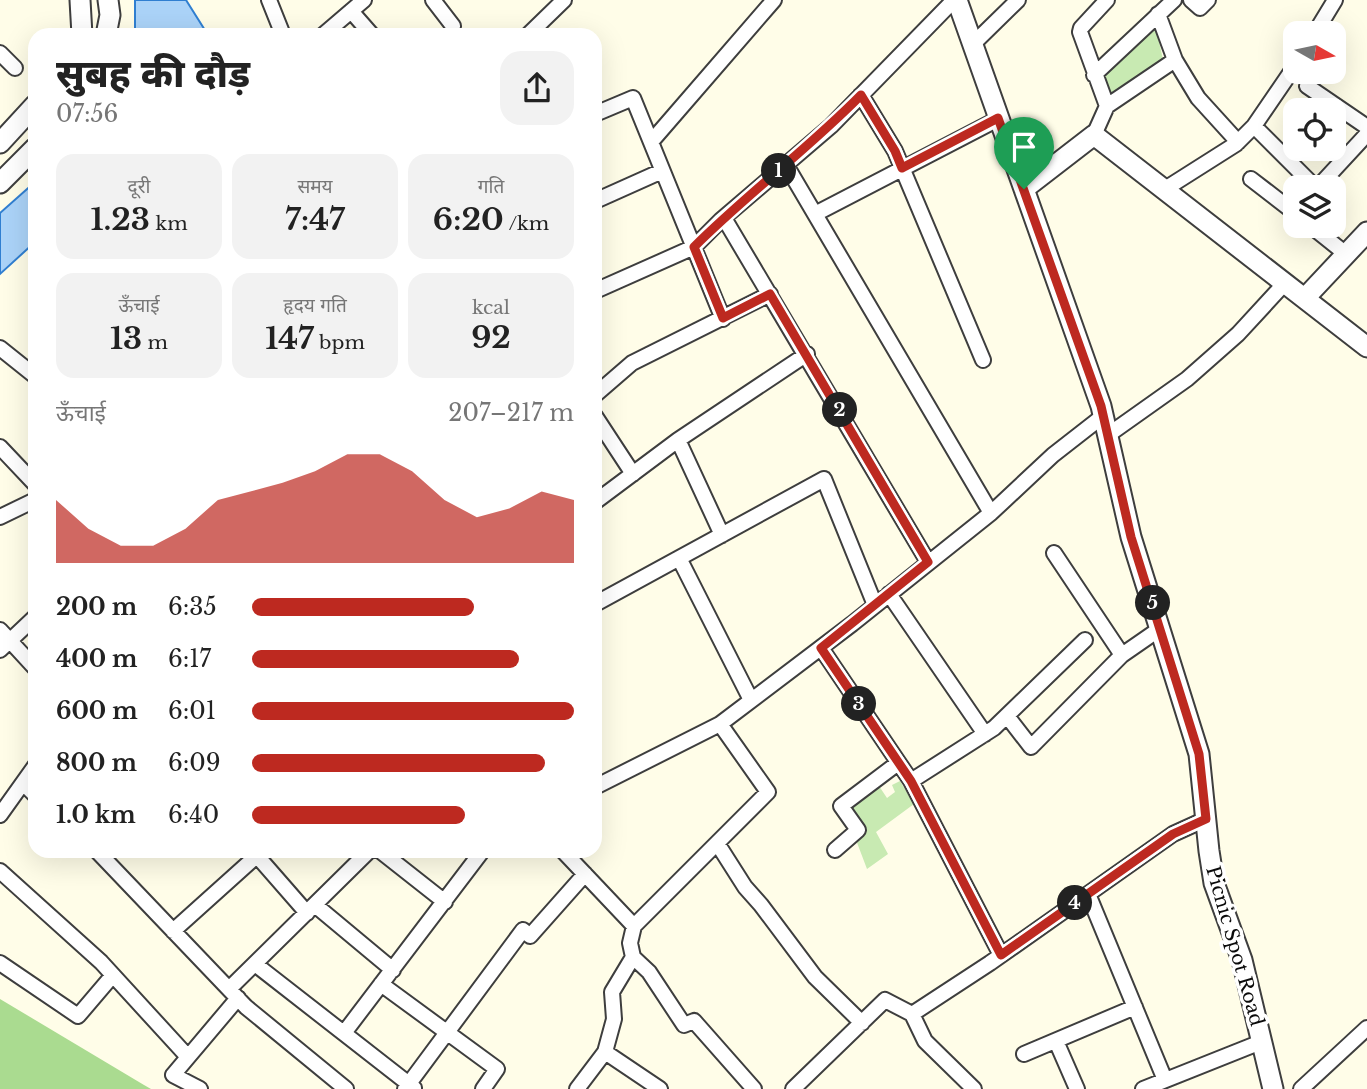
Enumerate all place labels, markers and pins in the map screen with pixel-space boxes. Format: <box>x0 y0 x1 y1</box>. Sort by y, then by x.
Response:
pin <box>994 117 1054 189</box>
pin: 1 <box>762 154 796 188</box>
pin: 2 <box>822 392 858 428</box>
pin: 5 <box>1136 586 1170 620</box>
pin: 3 <box>842 686 876 722</box>
pin: 4 <box>1058 886 1092 920</box>

